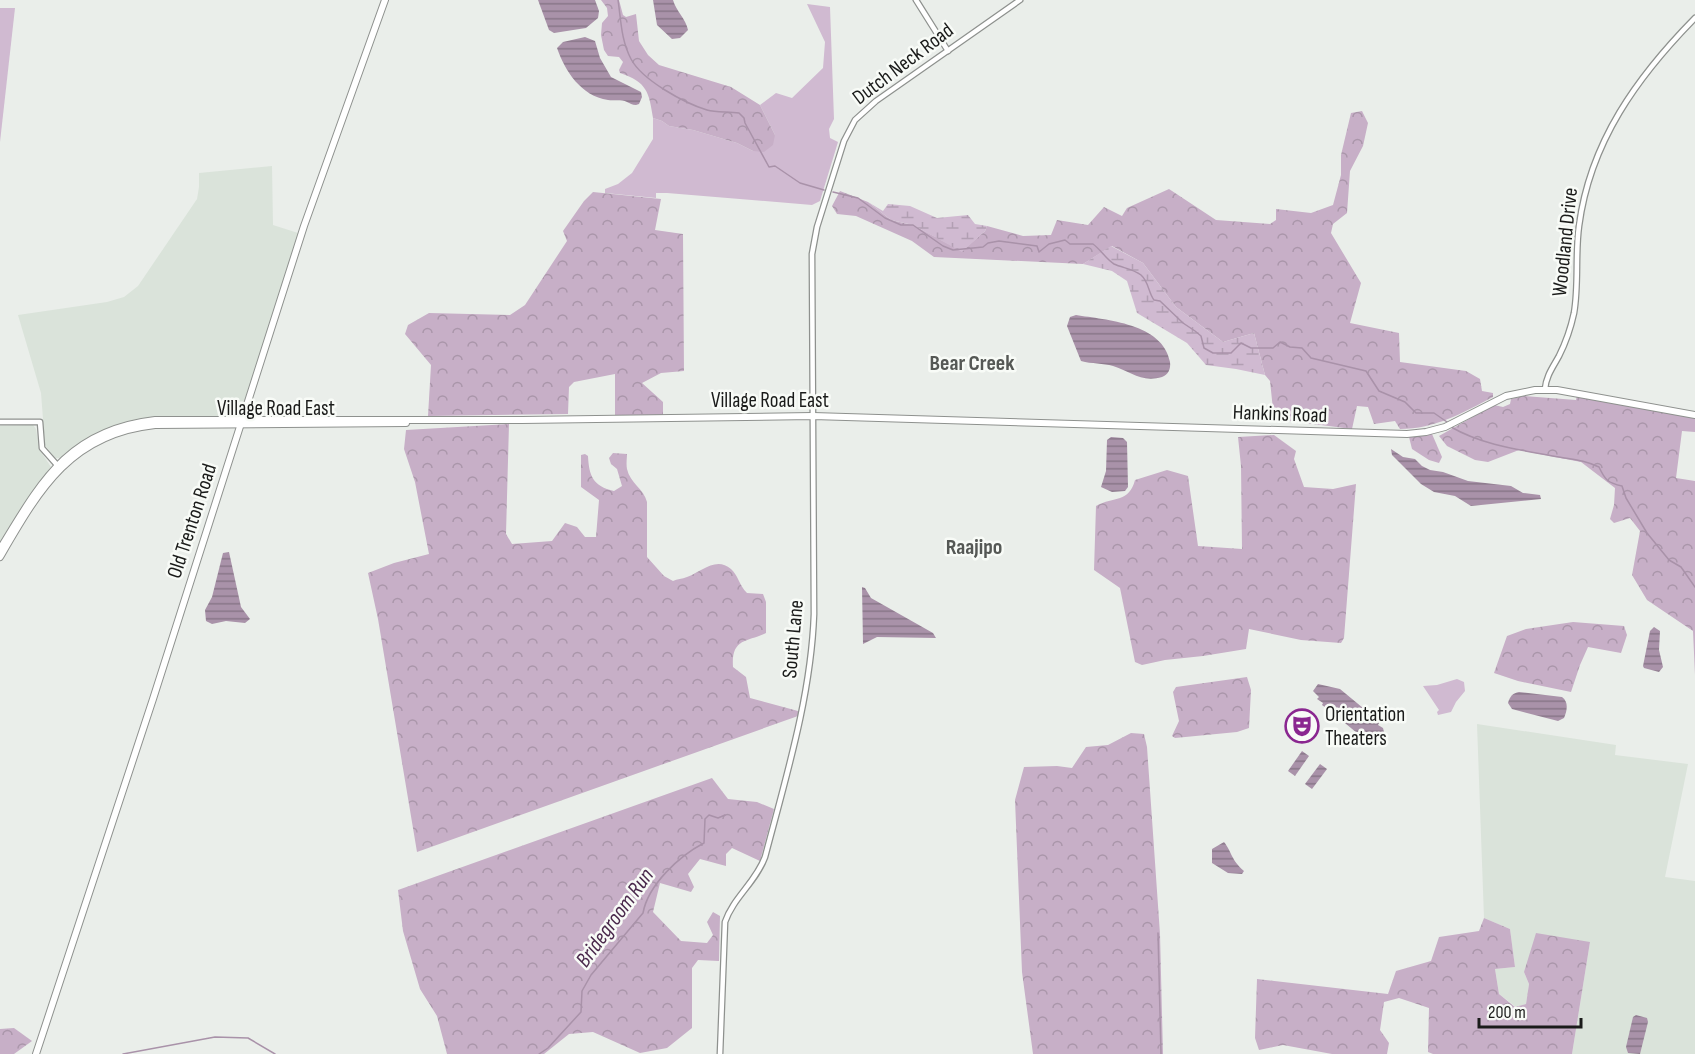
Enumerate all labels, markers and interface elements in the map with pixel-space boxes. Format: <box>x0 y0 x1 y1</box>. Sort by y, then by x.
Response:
street label: Dutch Neck Road <box>848 18 958 110</box>
street label: Woodland Drive <box>1547 186 1583 298</box>
district label: Bear Creek <box>930 350 1015 377</box>
street label: Village Road East <box>711 388 829 413</box>
street label: Village Road East <box>217 396 335 421</box>
street label: Hankins Road <box>1232 400 1328 428</box>
street label: Old Trenton Road <box>162 461 222 581</box>
district label: Raajipo <box>946 534 1002 561</box>
street label: South Lane <box>777 599 809 679</box>
place label: Orientation Theaters <box>1325 702 1405 751</box>
theatre icon: Orientation Theaters <box>1284 708 1320 744</box>
water label: Bridegroom Run <box>570 863 660 973</box>
scale bar <box>1479 991 1581 1029</box>
text: 200 m <box>1488 1002 1526 1023</box>

